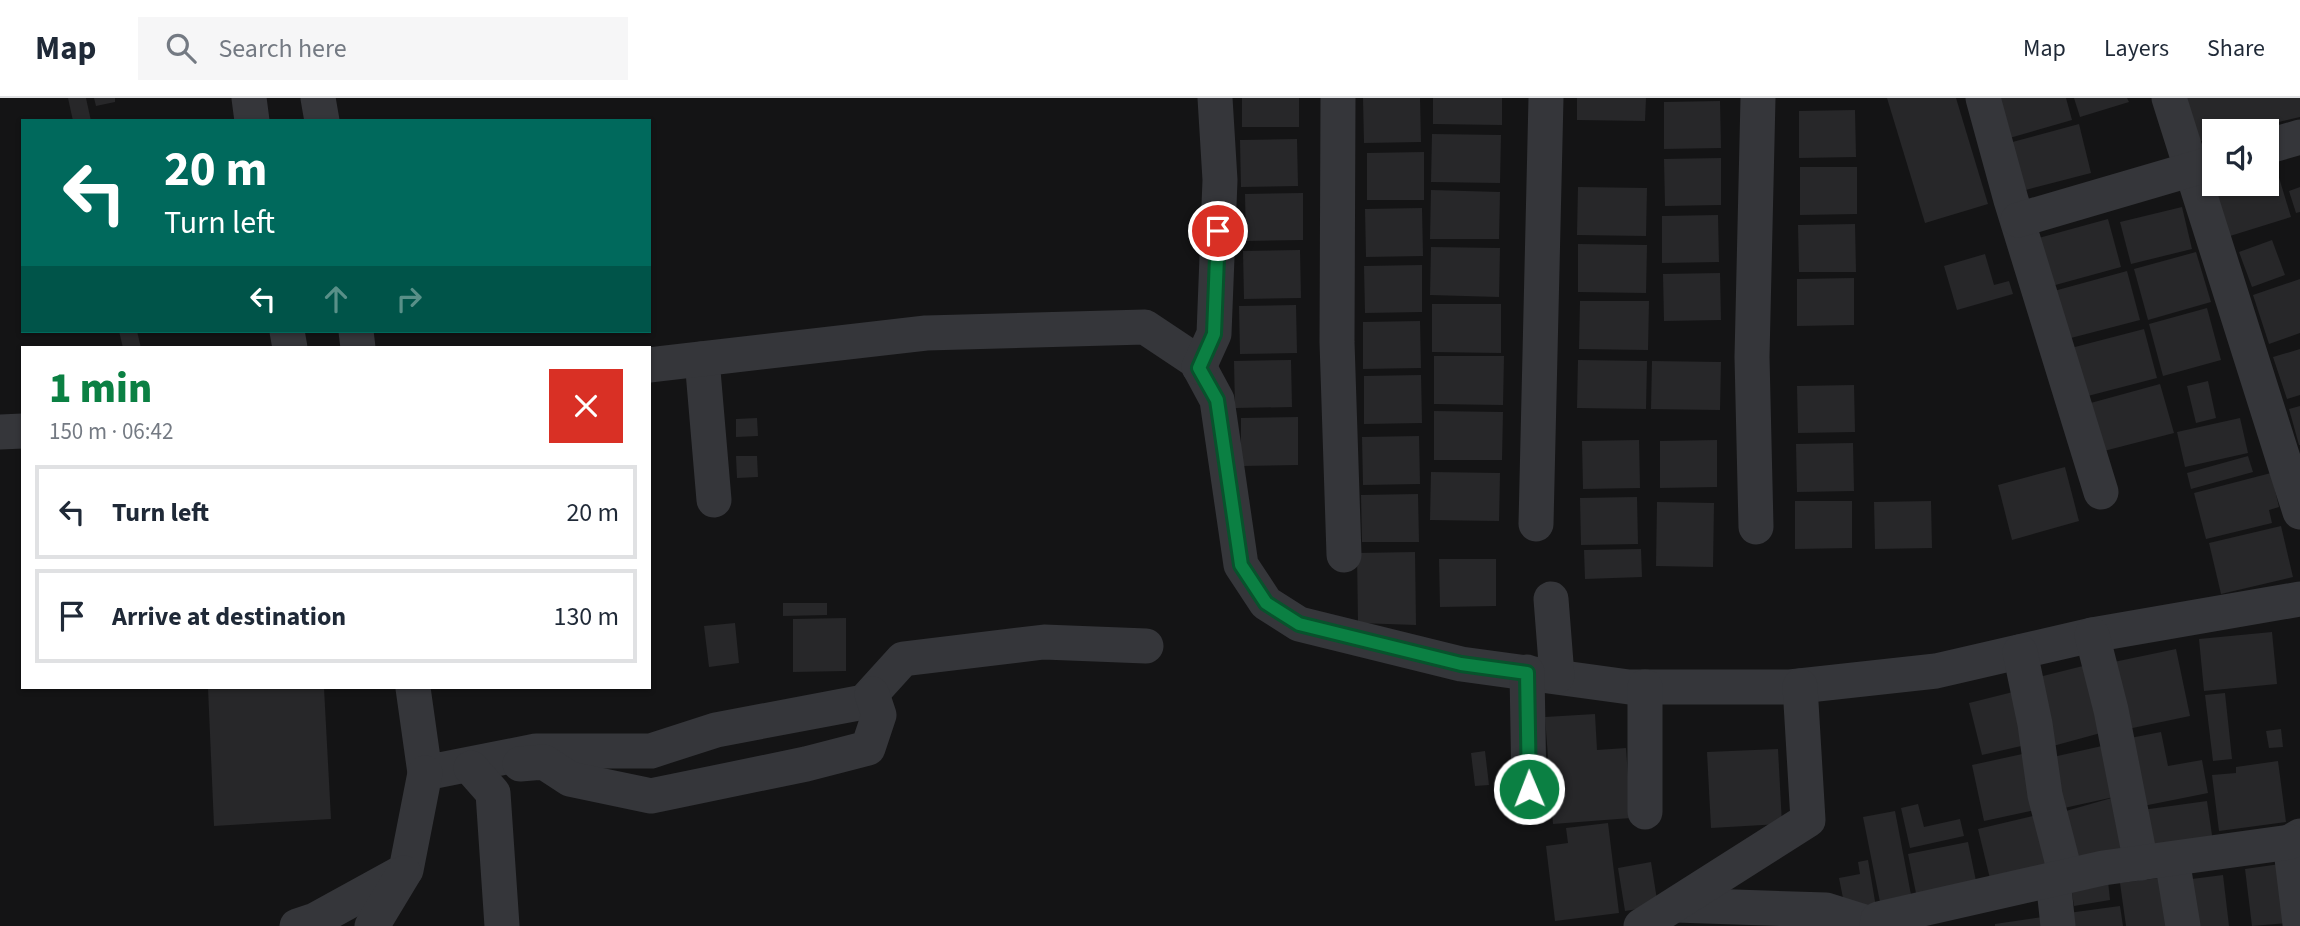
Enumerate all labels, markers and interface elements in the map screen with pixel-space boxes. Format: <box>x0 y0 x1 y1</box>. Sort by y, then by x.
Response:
search box <box>138 17 628 80</box>
text: Map <box>35 25 96 72</box>
icon: search <box>162 29 200 67</box>
text: Search here <box>218 30 347 67</box>
text: Map <box>2023 31 2066 66</box>
text: Layers <box>2104 31 2169 66</box>
text: Share <box>2207 31 2265 66</box>
map controls <box>2202 119 2279 196</box>
button: sound <box>2202 119 2279 196</box>
text: 20 m <box>164 135 268 205</box>
icon: left <box>49 147 140 238</box>
text: Turn left <box>164 200 275 246</box>
pin <box>1188 201 1248 261</box>
icon: arrive <box>1199 212 1237 250</box>
icon: left <box>244 280 282 318</box>
icon: ahead <box>317 280 355 318</box>
icon: right <box>390 280 428 318</box>
text: 1 min <box>49 359 152 419</box>
button: close <box>549 369 623 443</box>
text: 150 m · 06:42 <box>49 415 173 448</box>
icon: left <box>53 493 91 531</box>
text: Turn left <box>112 494 209 531</box>
text: 20 m <box>566 494 619 531</box>
icon: arrive <box>53 597 91 635</box>
text: Arrive at destination <box>112 598 346 635</box>
text: 130 m <box>553 598 619 635</box>
position arrow <box>1492 752 1566 826</box>

